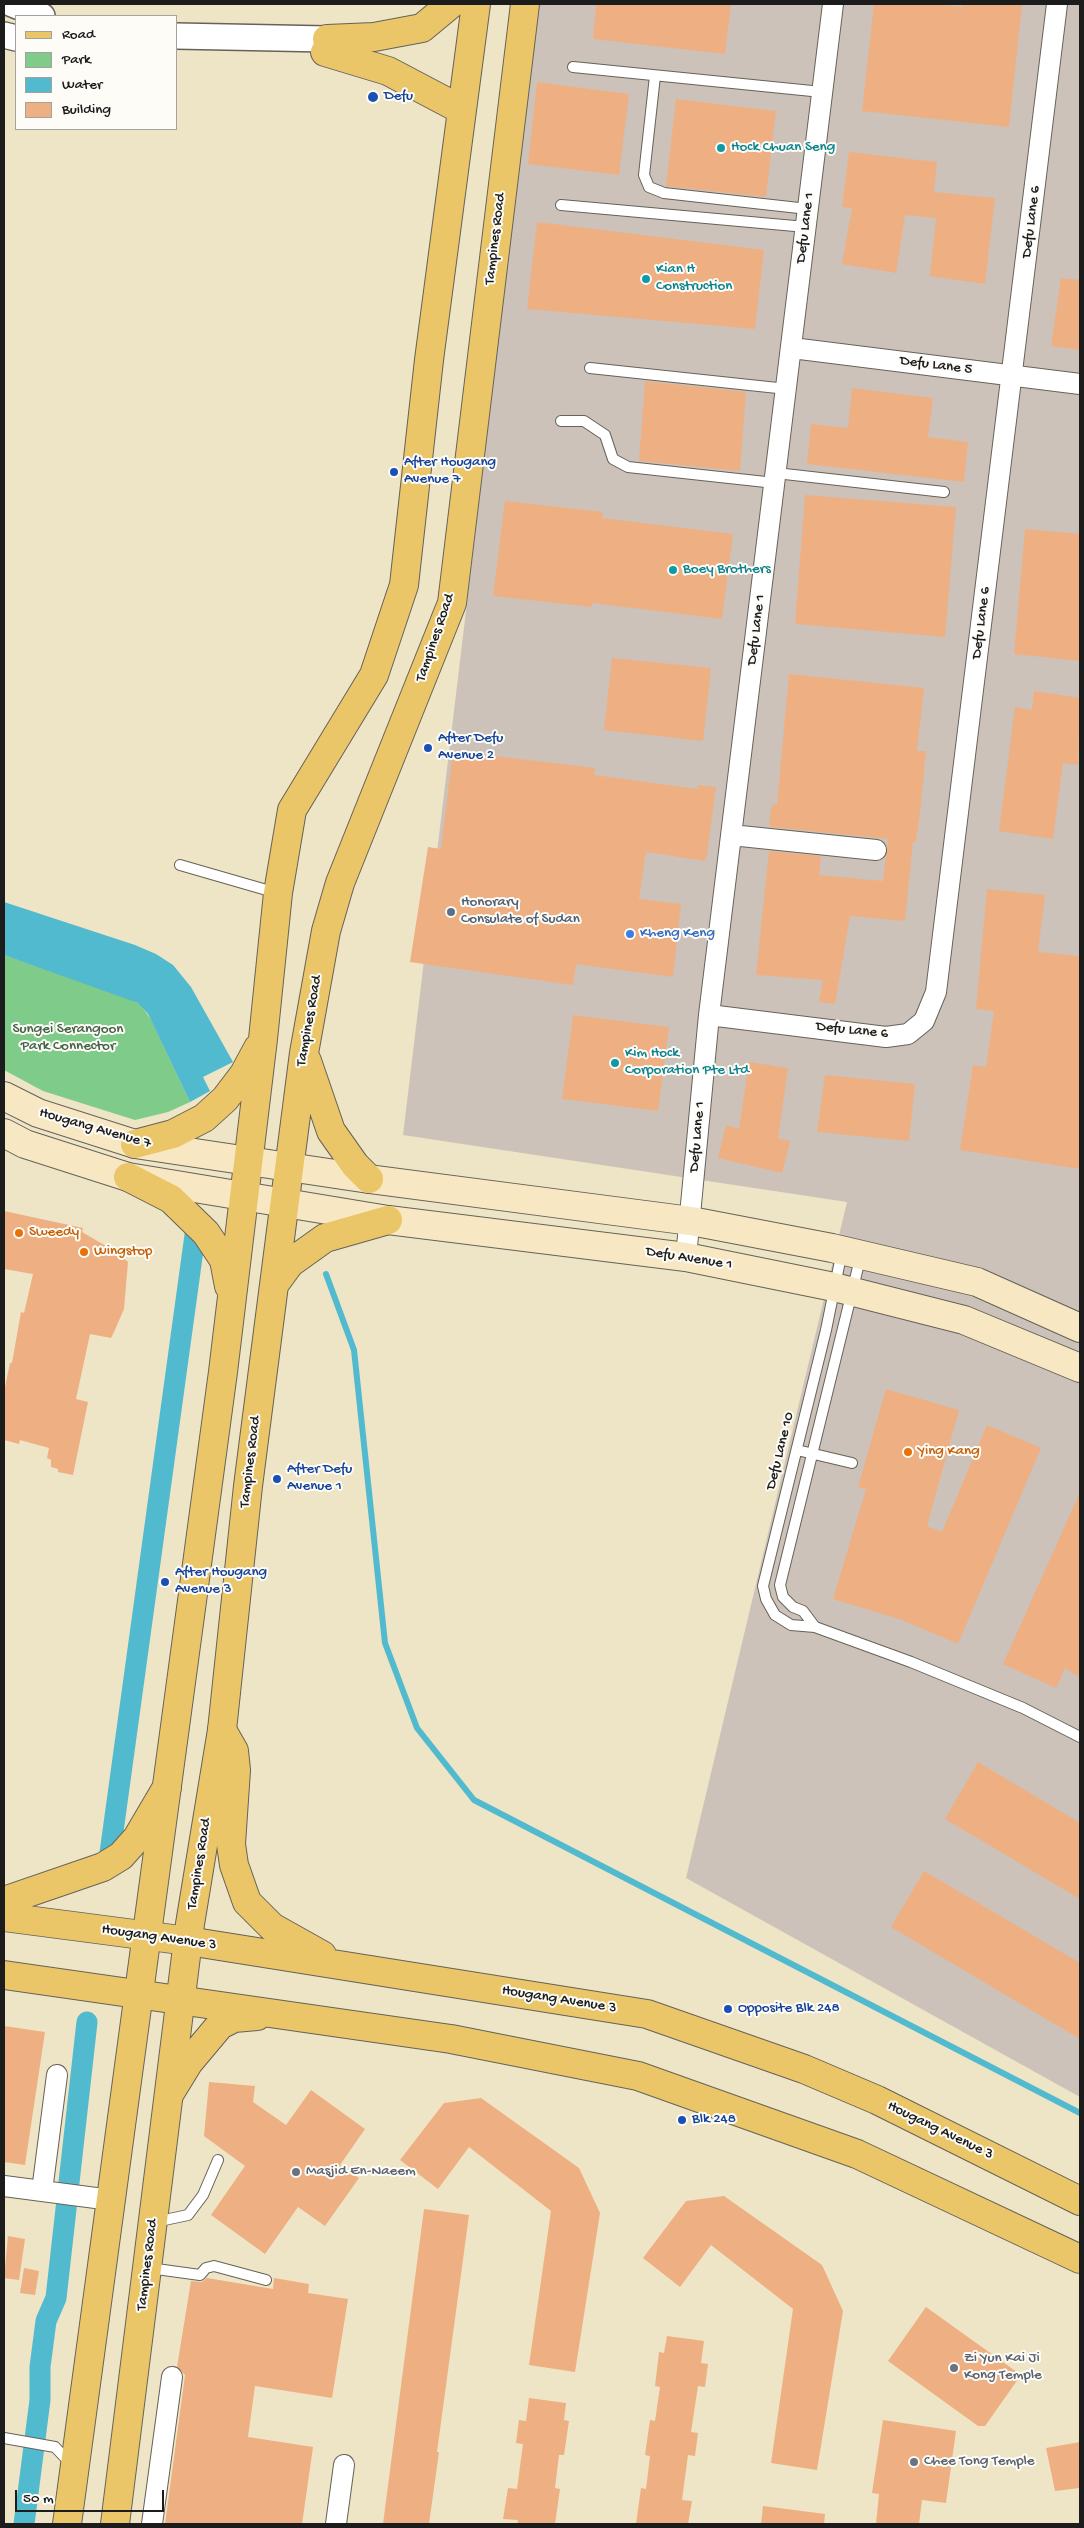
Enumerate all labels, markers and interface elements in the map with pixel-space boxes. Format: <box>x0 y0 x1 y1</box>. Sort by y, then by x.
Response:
legend <box>15 15 178 130</box>
text: Road <box>62 26 95 44</box>
text: Park <box>62 51 91 69</box>
text: Water <box>62 76 102 94</box>
place label: Defu <box>384 88 413 106</box>
marker: Defu <box>366 90 380 104</box>
text: Building <box>62 101 111 119</box>
place label: Hock Chuan Seng <box>731 139 835 157</box>
marker: Hock Chuan Seng <box>715 142 727 154</box>
street label: Defu Lane 6 <box>1019 185 1045 259</box>
street label: Tampines Road <box>481 192 511 286</box>
street label: Defu Lane 1 <box>793 192 819 264</box>
place label: Kian H Construction <box>656 261 732 296</box>
marker: Kian H Construction <box>640 273 652 285</box>
street label: Defu Lane 5 <box>899 353 973 379</box>
place label: After Hougang Avenue 7 <box>404 454 496 489</box>
marker: After Hougang Avenue 7 <box>388 466 400 478</box>
place label: Boey Brothers <box>683 561 771 579</box>
marker: Boey Brothers <box>667 564 679 576</box>
street label: Defu Lane 6 <box>969 586 995 660</box>
street label: Tampines Road <box>412 592 460 684</box>
street label: Defu Lane 1 <box>744 594 770 666</box>
place label: After Defu Avenue 2 <box>438 730 503 765</box>
marker: After Defu Avenue 2 <box>422 742 434 754</box>
place label: Honorary Consulate of Sudan <box>461 894 580 929</box>
marker: Honorary Consulate of Sudan <box>445 906 457 918</box>
place label: Kheng Keng <box>640 925 715 943</box>
marker: Kheng Keng <box>624 928 636 940</box>
street label: Tampines Road <box>293 974 327 1068</box>
street label: Defu Lane 6 <box>815 1018 889 1044</box>
park label: Sungei Serangoon Park Connector <box>13 1021 123 1056</box>
place label: Kim Hock Corporation Pte Ltd <box>625 1045 749 1080</box>
marker: Kim Hock Corporation Pte Ltd <box>609 1057 621 1069</box>
street label: Defu Lane 1 <box>686 1101 710 1173</box>
street label: Hougang Avenue 7 <box>37 1104 153 1154</box>
place label: Sweedy <box>29 1224 79 1242</box>
marker: Sweedy <box>13 1227 25 1239</box>
place label: Wingstop <box>94 1243 152 1261</box>
street label: Defu Avenue 1 <box>644 1243 734 1275</box>
marker: Wingstop <box>78 1246 90 1258</box>
street label: Defu Lane 10 <box>763 1410 799 1492</box>
street label: Tampines Road <box>236 1415 266 1509</box>
place label: Ying Kang <box>918 1443 980 1461</box>
marker: Ying Kang <box>902 1446 914 1458</box>
place label: After Defu Avenue 1 <box>287 1461 352 1496</box>
marker: After Defu Avenue 1 <box>271 1473 283 1485</box>
place label: After Hougang Avenue 3 <box>175 1564 267 1599</box>
marker: After Hougang Avenue 3 <box>159 1576 171 1588</box>
street label: Tampines Road <box>184 1817 216 1911</box>
street label: Hougang Avenue 3 <box>100 1921 218 1955</box>
street label: Hougang Avenue 3 <box>500 1982 618 2018</box>
place label: Opposite Blk 248 <box>738 2000 840 2018</box>
marker: Opposite Blk 248 <box>722 2003 734 2015</box>
street label: Hougang Avenue 3 <box>884 2098 996 2164</box>
place label: Blk 248 <box>692 2111 736 2129</box>
marker: Blk 248 <box>676 2114 688 2126</box>
place label: Masjid En-Naeem <box>306 2163 416 2181</box>
marker: Masjid En-Naeem <box>290 2166 302 2178</box>
street label: Tampines Road <box>133 2218 163 2312</box>
place label: Zi Yun Kai Ji Kong Temple <box>964 2350 1042 2385</box>
marker: Zi Yun Kai Ji Kong Temple <box>948 2362 960 2374</box>
place label: Chee Tong Temple <box>924 2453 1035 2471</box>
marker: Chee Tong Temple <box>908 2456 920 2468</box>
scale bar <box>18 2480 166 2512</box>
text: 50 m <box>23 2490 54 2508</box>

